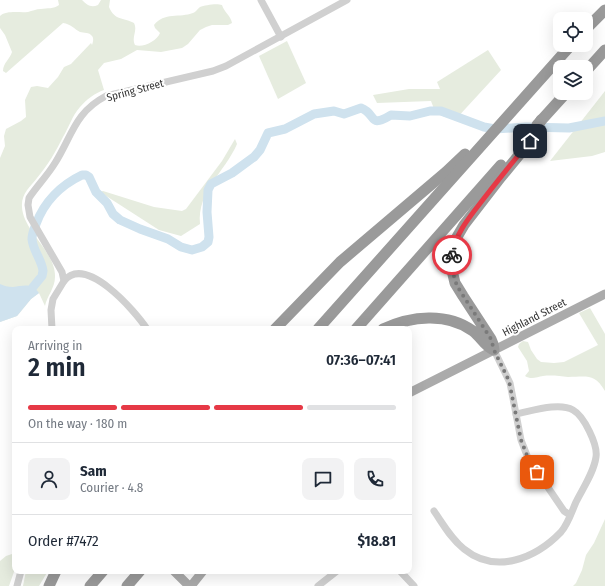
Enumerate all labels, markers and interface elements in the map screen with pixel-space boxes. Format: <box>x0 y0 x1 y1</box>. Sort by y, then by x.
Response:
map controls <box>553 12 593 100</box>
button: locate <box>553 12 593 52</box>
button: layers <box>553 60 593 100</box>
street label: Spring Street <box>105 77 165 104</box>
pin <box>513 124 547 158</box>
icon: home <box>519 130 541 152</box>
courier <box>432 235 472 275</box>
icon: bike <box>441 244 463 266</box>
street label: Highland Street <box>500 296 569 339</box>
text: Arriving in <box>28 338 82 353</box>
text: 07:36–07:41 <box>326 351 396 369</box>
text: 2 min <box>28 352 86 383</box>
text: On the way · 180 m <box>28 416 127 431</box>
pin <box>520 455 554 489</box>
button: person <box>28 458 70 500</box>
button: chat <box>302 458 344 500</box>
button: phone <box>354 458 396 500</box>
icon: bag <box>526 461 548 483</box>
text: Sam <box>80 462 107 480</box>
text: Courier · 4.8 <box>80 480 143 495</box>
text: Order #7472 <box>28 532 99 550</box>
text: $18.81 <box>357 532 396 550</box>

